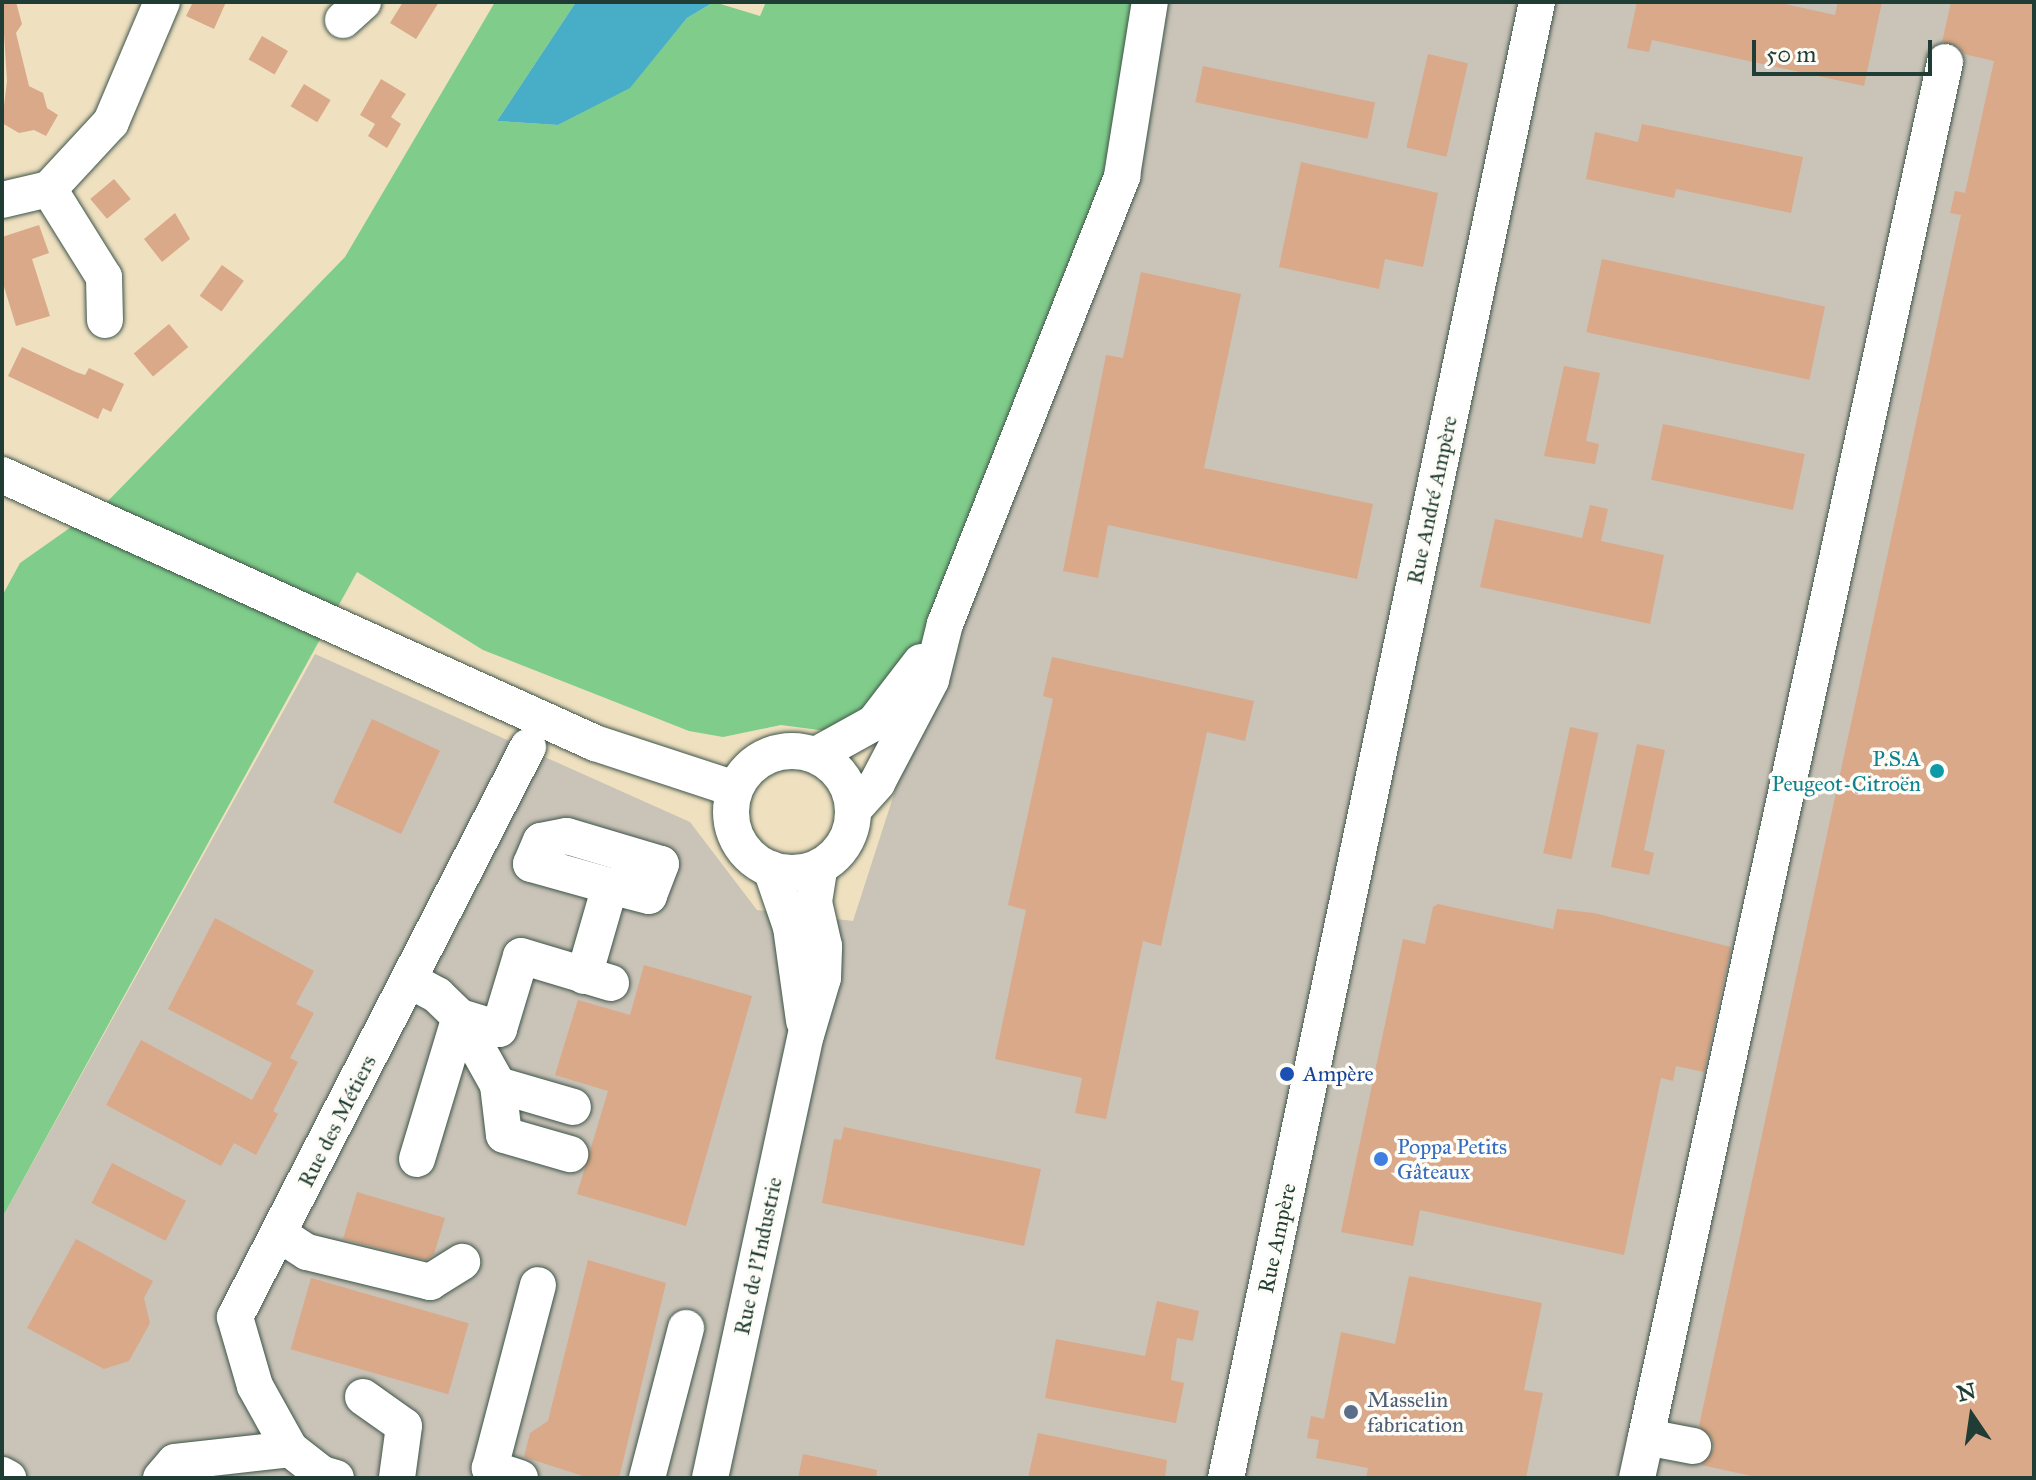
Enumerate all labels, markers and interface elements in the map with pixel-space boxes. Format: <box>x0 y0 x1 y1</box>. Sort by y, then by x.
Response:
scale bar <box>1756 24 1936 74</box>
text: 50 m <box>1766 39 1816 69</box>
street label: Rue André Ampère <box>1401 413 1463 587</box>
place label: P.S.A Peugeot-Citroën <box>1771 745 1921 796</box>
marker: P.S.A Peugeot-Citroën <box>1928 762 1946 780</box>
street label: Rue des Métiers <box>292 1051 382 1191</box>
place label: Ampère <box>1303 1061 1374 1087</box>
marker: Ampère <box>1278 1065 1296 1083</box>
place label: Poppa Petits Gâteaux <box>1397 1133 1507 1184</box>
marker: Poppa Petits Gâteaux <box>1372 1150 1390 1168</box>
street label: Rue de l'Industrie <box>728 1175 788 1337</box>
street label: Rue Ampère <box>1252 1181 1302 1295</box>
north arrow <box>1932 1376 2012 1456</box>
text: N <box>1954 1377 1979 1407</box>
place label: Masselin fabrication <box>1367 1386 1464 1438</box>
marker: Masselin fabrication <box>1342 1403 1360 1421</box>

